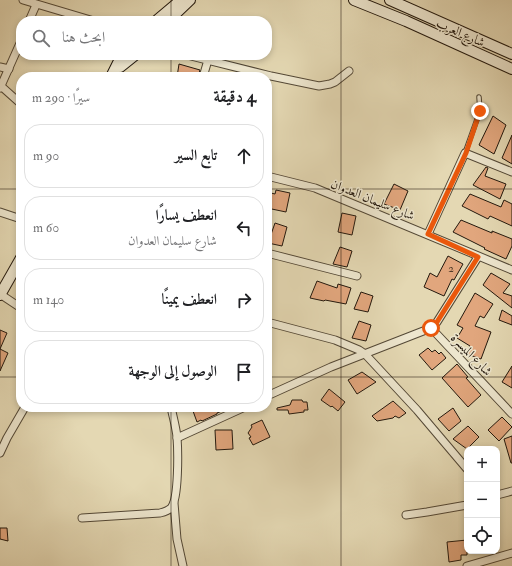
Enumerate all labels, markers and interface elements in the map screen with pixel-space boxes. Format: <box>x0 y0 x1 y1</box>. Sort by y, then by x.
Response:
street label: شارع العرب <box>433 15 487 53</box>
search box <box>16 16 272 60</box>
icon: search <box>30 27 52 49</box>
text: ابحث هنا <box>62 28 105 47</box>
text: 4 دقيقة <box>214 86 256 107</box>
text: سيرًا · 290 m <box>32 90 90 106</box>
route end <box>471 102 489 120</box>
icon: ahead <box>233 145 255 167</box>
text: تابع السير <box>175 146 217 165</box>
text: 90 m <box>33 148 59 164</box>
street label: شارع سليمان العدوان <box>327 176 417 227</box>
text: انعطف يسارًا <box>156 206 217 225</box>
icon: left <box>233 217 255 239</box>
text: 60 m <box>33 220 59 236</box>
text: شارع سليمان العدوان <box>128 233 217 249</box>
house number: 2 <box>448 262 454 275</box>
icon: right <box>233 289 255 311</box>
text: انعطف يمينًا <box>162 290 217 309</box>
text: 140 m <box>33 292 64 308</box>
route start <box>422 319 440 337</box>
street label: شارع الميسرة <box>445 330 495 381</box>
icon: arrive <box>233 361 255 383</box>
text: الوصول إلى الوجهة <box>129 362 217 381</box>
map controls <box>464 446 500 554</box>
button: + <box>464 446 500 482</box>
button: − <box>464 482 500 518</box>
button: locate <box>464 518 500 554</box>

